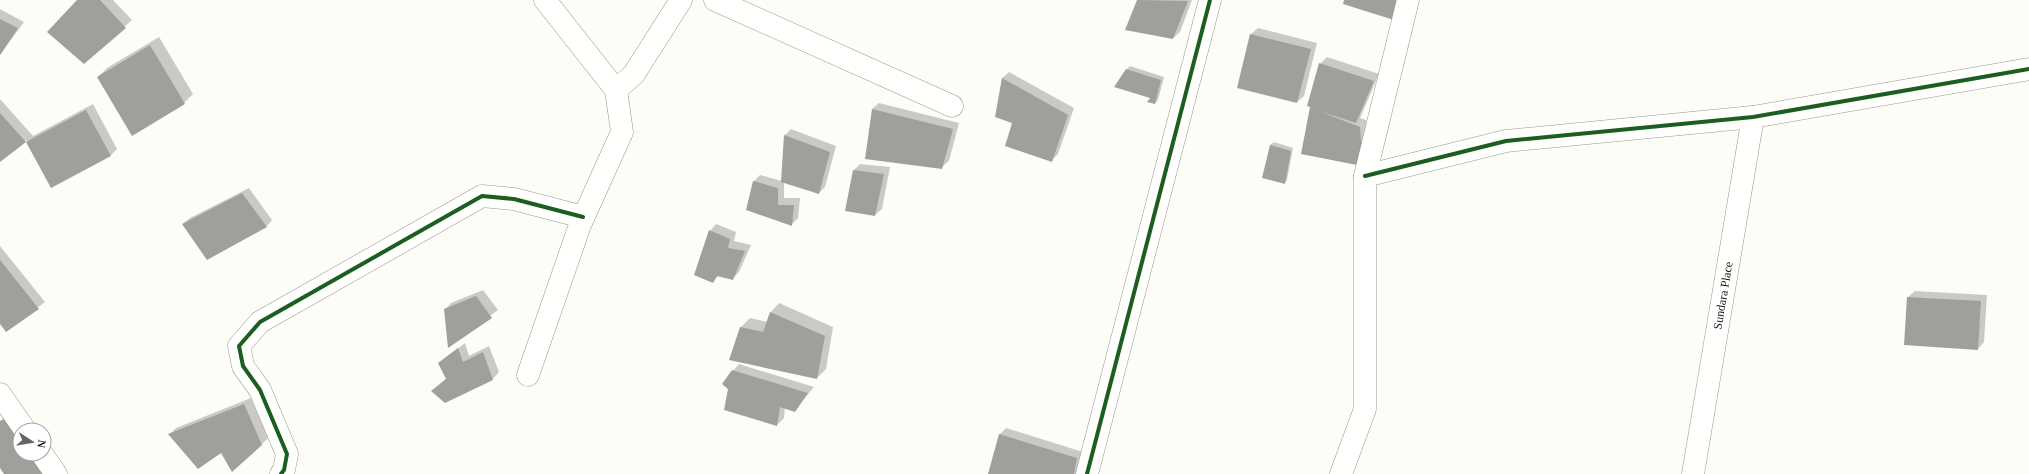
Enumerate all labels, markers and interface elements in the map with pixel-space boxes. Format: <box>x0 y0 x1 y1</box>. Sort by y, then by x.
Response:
street label: Sundara Place <box>1710 261 1736 330</box>
north arrow <box>12 422 52 462</box>
text: N <box>35 439 48 449</box>

